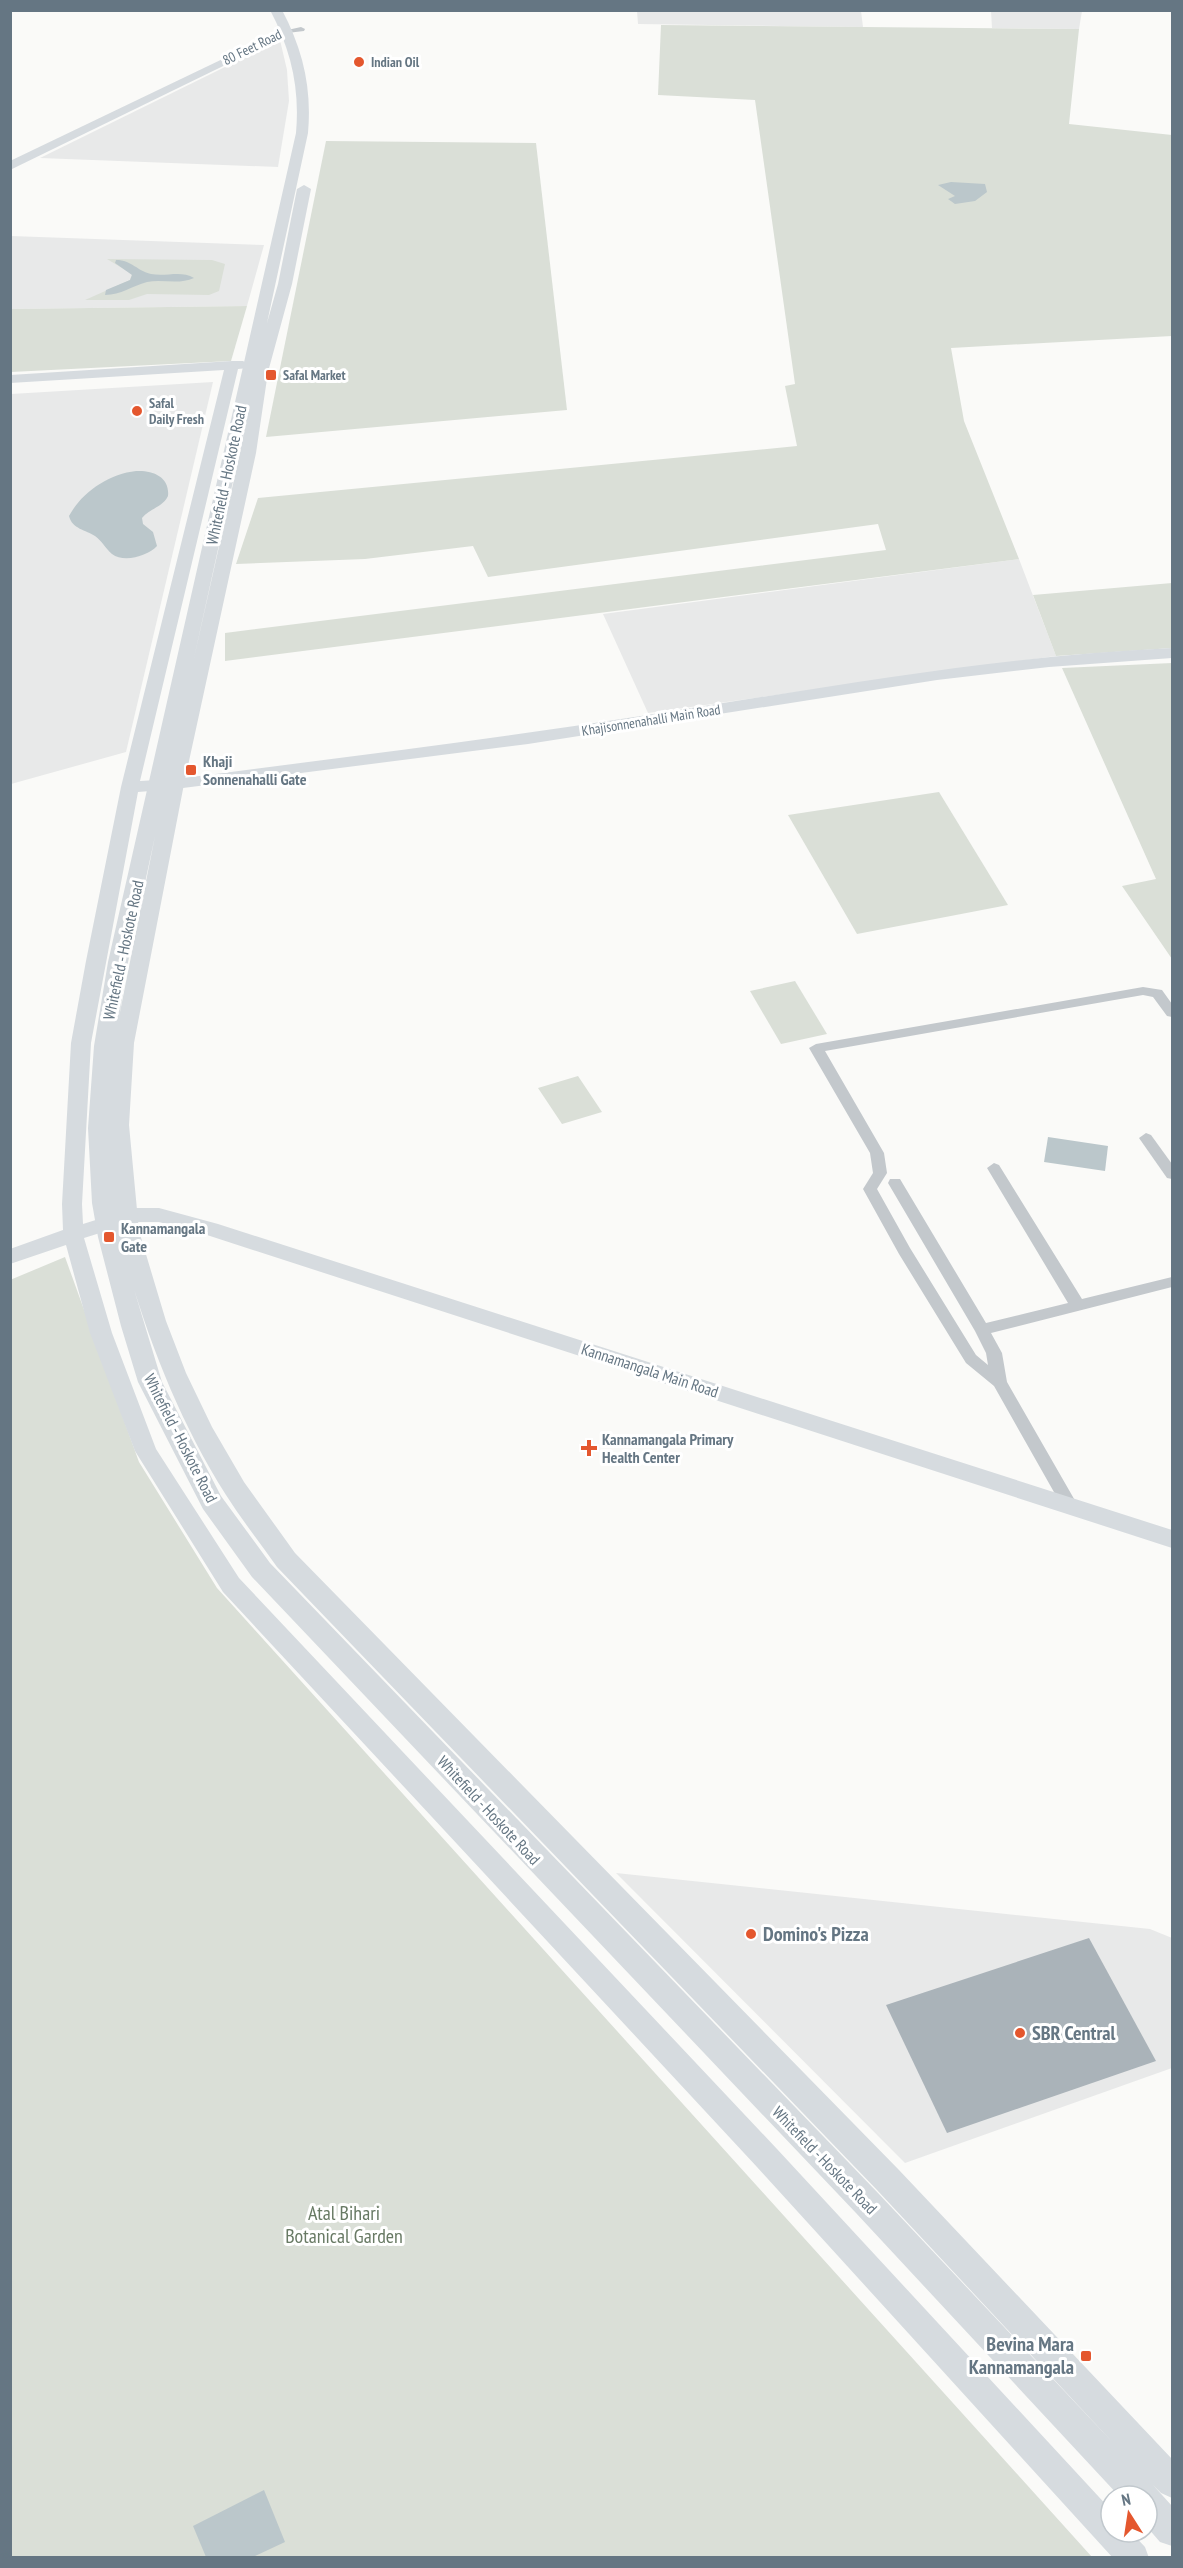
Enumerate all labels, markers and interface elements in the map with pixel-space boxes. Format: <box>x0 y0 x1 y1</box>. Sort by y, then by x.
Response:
street label: 80 Feet Road <box>220 25 284 69</box>
place label: Indian Oil <box>371 53 420 71</box>
marker: Indian Oil <box>352 55 366 69</box>
place label: Safal Market <box>283 366 346 384</box>
marker: Safal Market <box>264 368 278 382</box>
place label: Safal Daily Fresh <box>149 394 204 428</box>
street label: Whitefield - Hoskote Road <box>201 403 251 547</box>
marker: Safal Daily Fresh <box>130 404 144 418</box>
street label: Khajisonnenahalli Main Road <box>580 700 722 740</box>
place label: Khaji Sonnenahalli Gate <box>203 751 307 789</box>
marker: Khaji Sonnenahalli Gate <box>184 763 198 777</box>
street label: Whitefield - Hoskote Road <box>98 878 148 1022</box>
place label: Kannamangala Gate <box>121 1218 206 1256</box>
marker: Kannamangala Gate <box>102 1230 116 1244</box>
street label: Kannamangala Main Road <box>579 1338 721 1402</box>
street label: Whitefield - Hoskote Road <box>140 1370 222 1506</box>
place label: Kannamangala Primary Health Center <box>602 1429 734 1467</box>
marker: Kannamangala Primary Health Center <box>580 1439 598 1457</box>
street label: Whitefield - Hoskote Road <box>433 1751 545 1869</box>
place label: Domino's Pizza <box>763 1921 869 1947</box>
marker: Domino's Pizza <box>744 1927 758 1941</box>
place label: SBR Central <box>1032 2020 1116 2046</box>
marker: SBR Central <box>1013 2026 1027 2040</box>
street label: Whitefield - Hoskote Road <box>768 2102 882 2218</box>
park label: Atal Bihari Botanical Garden <box>285 2200 403 2249</box>
place label: Bevina Mara Kannamangala <box>969 2331 1074 2380</box>
marker: Bevina Mara Kannamangala <box>1079 2349 1093 2363</box>
north arrow <box>1099 2484 1159 2544</box>
text: N <box>1120 2489 1132 2510</box>

